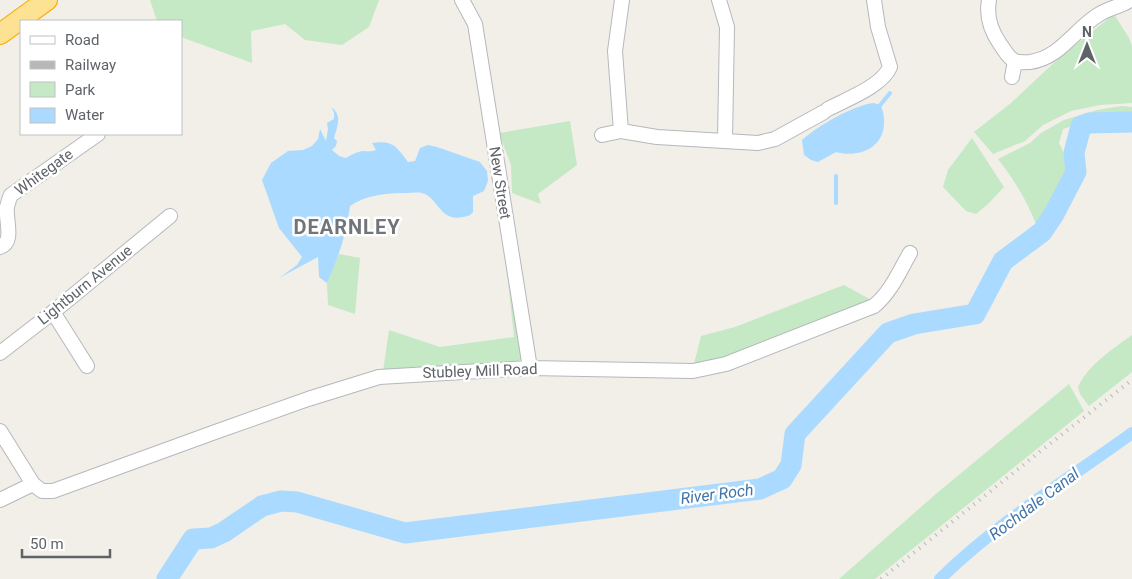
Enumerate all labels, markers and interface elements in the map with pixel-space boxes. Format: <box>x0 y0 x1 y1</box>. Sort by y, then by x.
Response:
legend <box>20 20 182 135</box>
north arrow <box>1062 20 1112 70</box>
text: N <box>1082 24 1092 40</box>
text: Road <box>65 31 99 49</box>
text: Railway <box>65 56 116 74</box>
text: Park <box>65 81 96 99</box>
text: Water <box>65 106 104 124</box>
street label: Whitegate <box>11 145 77 199</box>
street label: New Street <box>485 145 515 221</box>
district label: DEARNLEY <box>293 215 401 239</box>
street label: Lightburn Avenue <box>34 241 136 329</box>
street label: Stubley Mill Road <box>422 360 538 382</box>
water label: Rochdale Canal <box>985 464 1083 544</box>
water label: River Roch <box>679 480 755 508</box>
scale bar <box>22 526 110 558</box>
text: 50 m <box>30 535 64 553</box>

